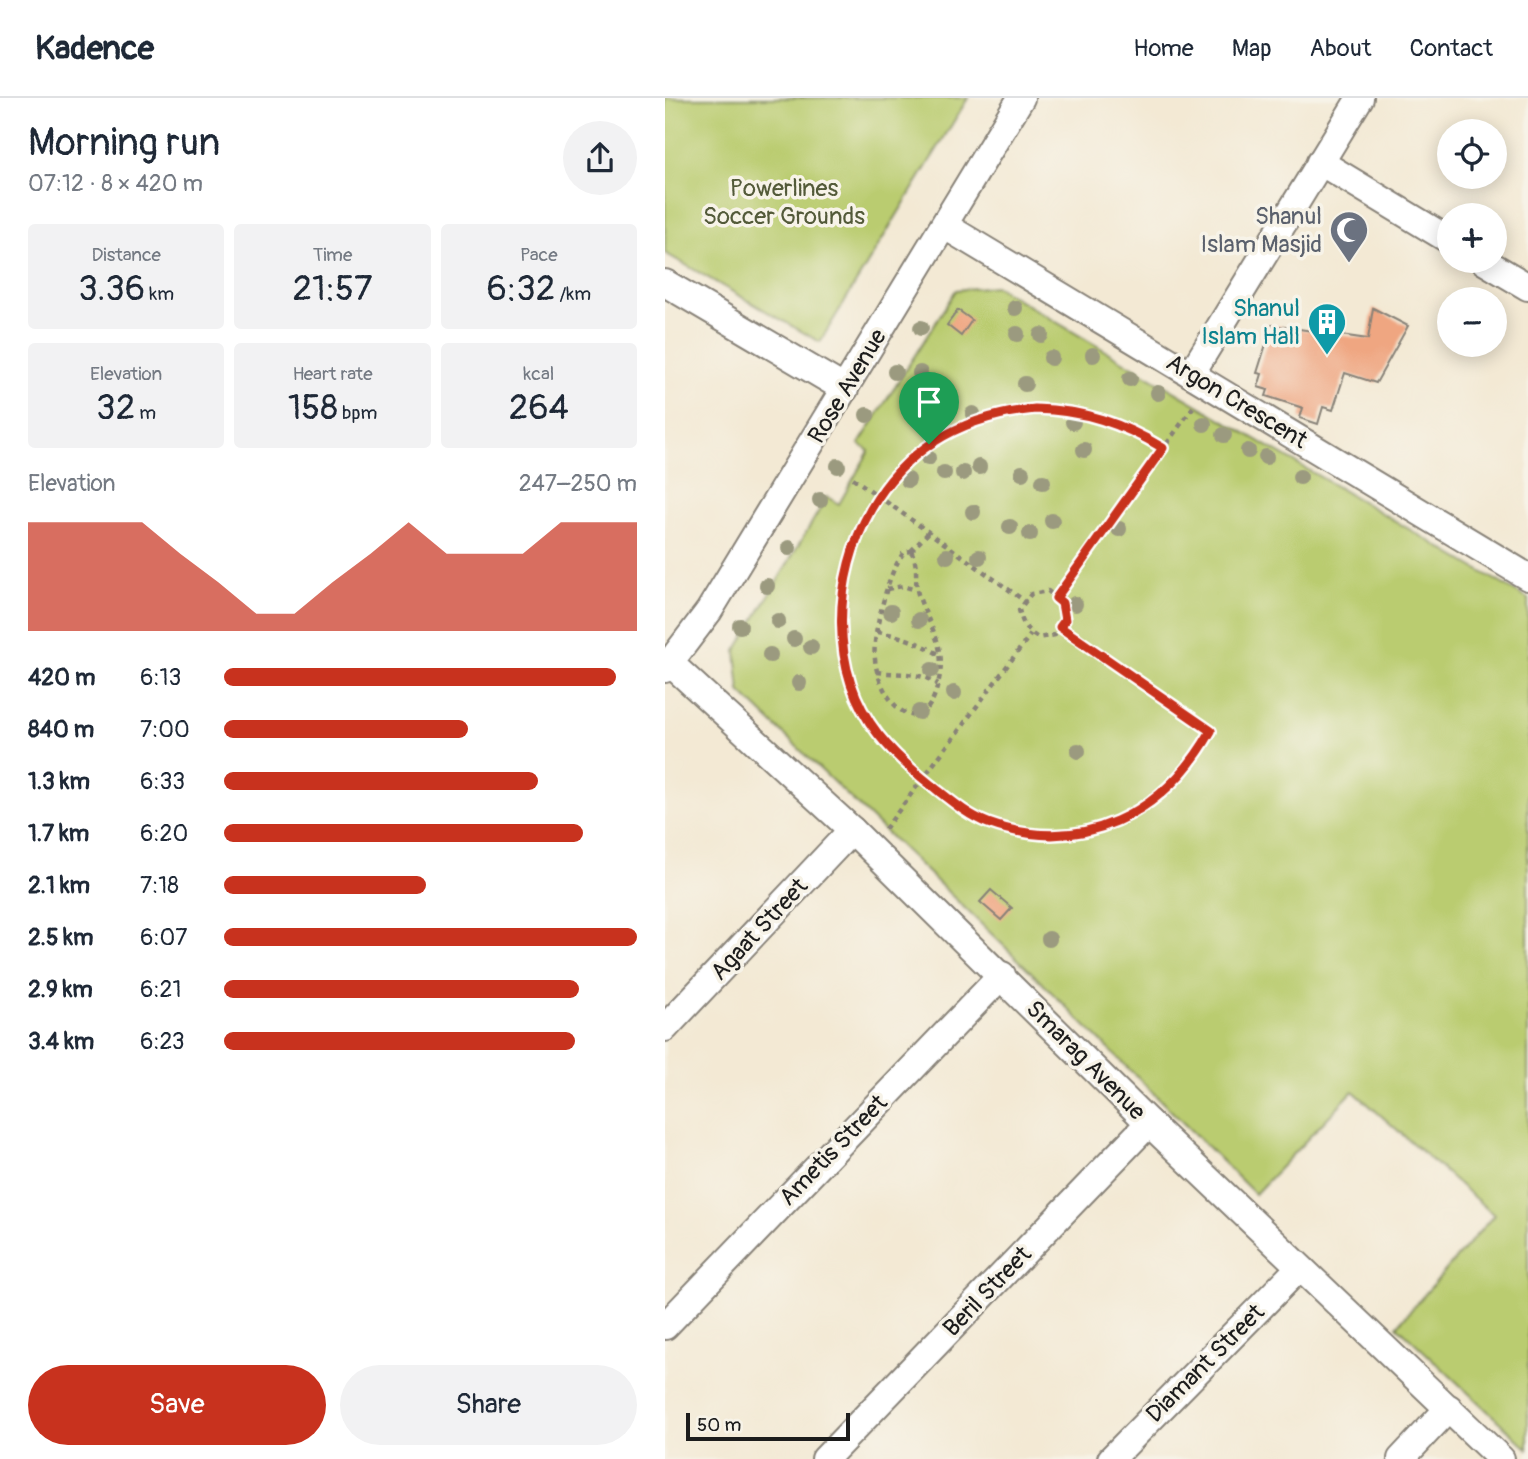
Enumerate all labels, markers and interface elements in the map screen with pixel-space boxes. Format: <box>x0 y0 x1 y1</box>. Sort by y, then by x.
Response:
text: Kadence <box>35 28 154 69</box>
text: Home <box>1133 34 1194 63</box>
text: Map <box>1232 34 1272 63</box>
text: About <box>1310 34 1372 63</box>
text: Contact <box>1410 34 1493 63</box>
text: Morning run <box>28 119 220 167</box>
map controls <box>1437 119 1507 357</box>
button: locate <box>1437 119 1507 189</box>
button: share <box>563 121 637 195</box>
text: 07:12 · 8 × 420 m <box>28 169 203 198</box>
park label: Powerlines Soccer Grounds <box>703 174 865 231</box>
place label: Shanul Islam Masjid <box>1200 202 1322 259</box>
button: + <box>1437 203 1507 273</box>
mosque icon: Shanul Islam Masjid <box>1328 209 1370 264</box>
text: Distance <box>91 243 161 267</box>
text: Time <box>313 243 352 267</box>
text: Pace <box>520 243 558 267</box>
text: 3.36 <box>78 267 145 311</box>
text: 21:57 <box>292 267 373 311</box>
text: 6:32 <box>487 267 555 311</box>
text: km <box>145 282 174 306</box>
text: /km <box>555 282 591 306</box>
button: − <box>1437 287 1507 357</box>
place label: Shanul Islam Hall <box>1201 294 1300 351</box>
building icon: Shanul Islam Hall <box>1306 301 1348 356</box>
street label: Rose Avenue <box>802 324 893 449</box>
street label: Argon Crescent <box>1161 348 1313 455</box>
text: Elevation <box>90 362 162 386</box>
text: Heart rate <box>292 362 373 386</box>
text: kcal <box>523 362 554 386</box>
pin <box>899 372 959 444</box>
icon: arrive <box>910 383 948 421</box>
text: 32 <box>96 386 135 430</box>
text: 158 <box>288 386 338 430</box>
text: 264 <box>509 386 569 430</box>
text: m <box>135 401 156 425</box>
text: bpm <box>338 401 377 425</box>
text: Elevation <box>28 469 116 498</box>
text: 247–250 m <box>519 469 637 498</box>
text: 420 m <box>28 663 95 692</box>
text: 6:13 <box>140 663 181 692</box>
text: 840 m <box>28 715 94 744</box>
text: 7:00 <box>140 715 190 744</box>
text: 1.3 km <box>28 767 90 796</box>
text: 6:33 <box>140 767 185 796</box>
text: 1.7 km <box>28 819 89 848</box>
text: 6:20 <box>140 819 188 848</box>
text: 2.1 km <box>28 871 90 900</box>
text: 7:18 <box>140 871 179 900</box>
street label: Agaat Street <box>705 872 814 986</box>
text: 2.5 km <box>28 923 93 952</box>
text: 6:07 <box>140 923 187 952</box>
text: 2.9 km <box>28 975 93 1004</box>
text: 6:21 <box>140 975 181 1004</box>
street label: Smarag Avenue <box>1020 995 1152 1126</box>
text: 3.4 km <box>28 1027 94 1056</box>
text: 6:23 <box>140 1027 185 1056</box>
street label: Ametis Street <box>773 1089 894 1212</box>
street label: Beril Street <box>937 1240 1038 1343</box>
street label: Diamant Street <box>1140 1298 1271 1429</box>
button: Save <box>28 1365 326 1445</box>
button: Share <box>340 1365 637 1445</box>
scale bar <box>686 1410 851 1442</box>
text: 50 m <box>697 1413 741 1437</box>

